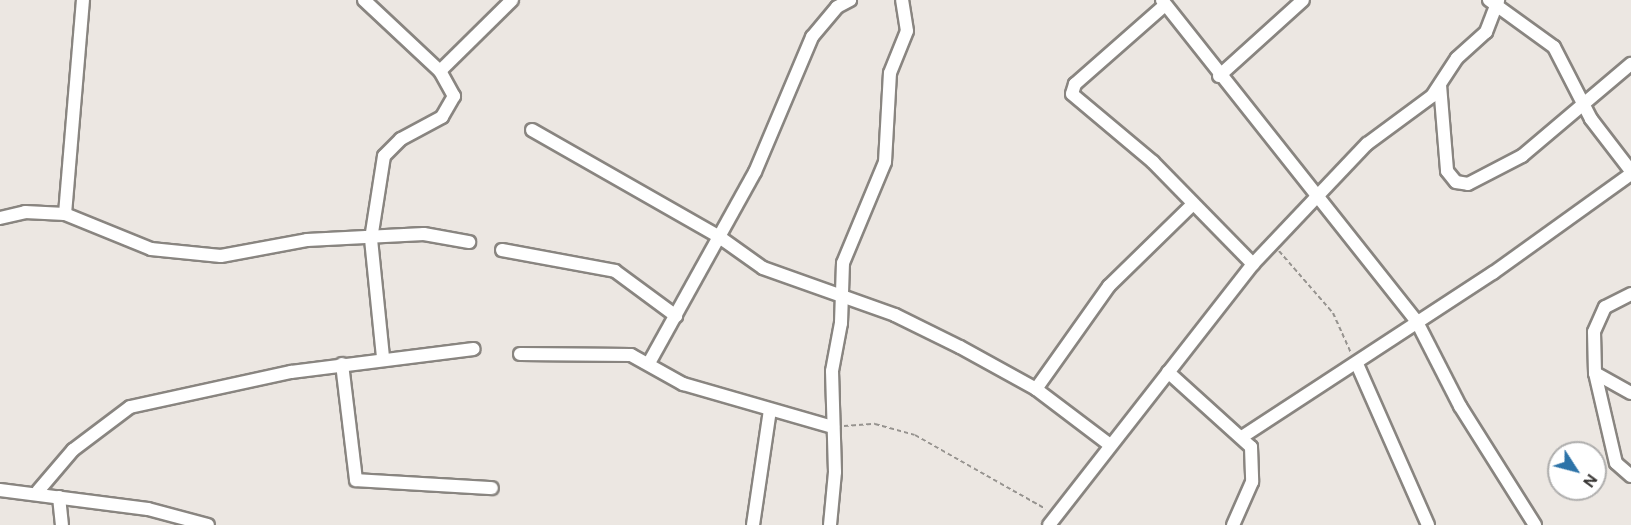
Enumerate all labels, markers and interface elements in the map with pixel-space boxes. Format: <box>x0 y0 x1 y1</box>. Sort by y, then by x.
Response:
north arrow <box>1547 441 1607 501</box>
text: N <box>1578 470 1602 492</box>

